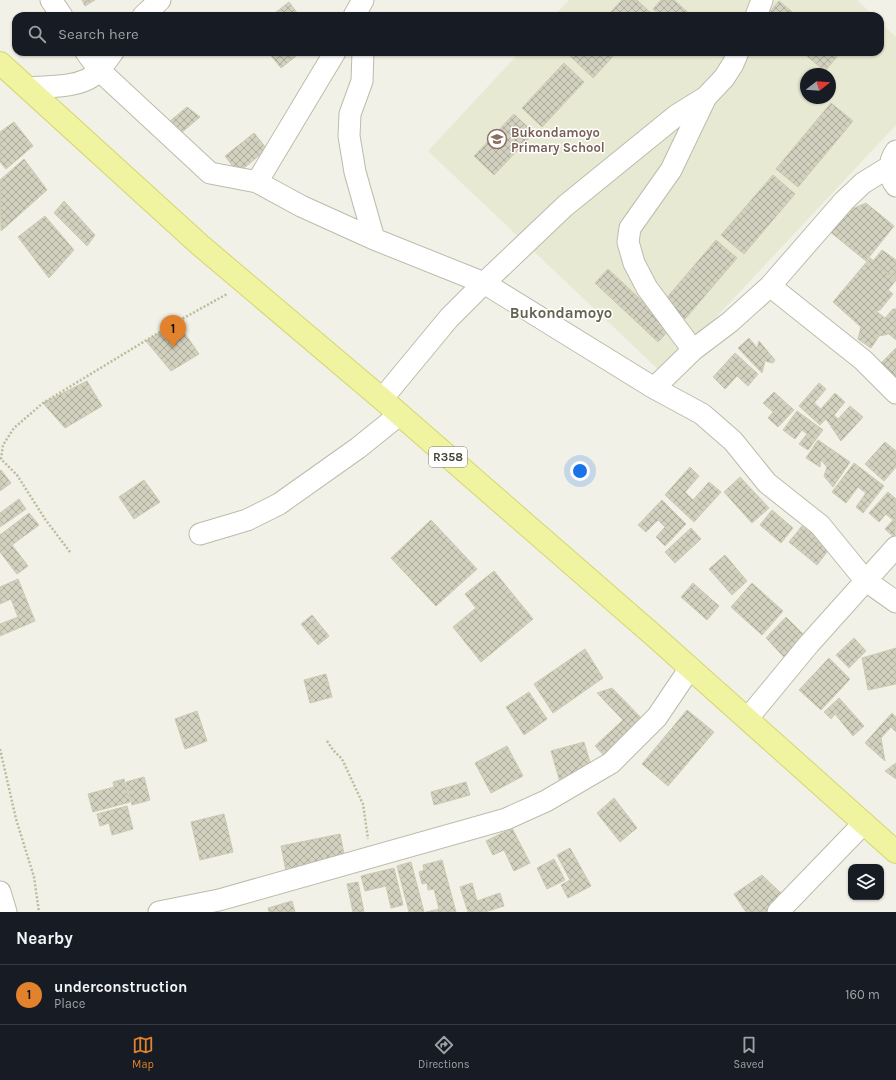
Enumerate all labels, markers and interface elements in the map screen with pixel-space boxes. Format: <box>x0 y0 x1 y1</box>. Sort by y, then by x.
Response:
search box <box>12 12 884 56</box>
icon: search <box>26 23 48 45</box>
text: Search here <box>58 25 139 43</box>
north arrow <box>800 68 836 104</box>
place label: Bukondamoyo Primary School <box>511 125 605 155</box>
school or university icon: Bukondamoyo Primary School <box>486 128 508 150</box>
district label: Bukondamoyo <box>510 304 612 322</box>
pin: 1 <box>160 315 186 348</box>
road number: R358 <box>429 447 467 467</box>
your location <box>570 461 590 481</box>
map controls <box>848 864 884 900</box>
button: layers <box>848 864 884 900</box>
text: Nearby <box>16 928 73 948</box>
text: underconstruction <box>54 978 187 996</box>
text: 1 <box>27 987 31 1002</box>
text: 160 m <box>845 987 880 1002</box>
text: Place <box>54 996 85 1011</box>
tab: Map <box>132 1034 154 1071</box>
tab: Directions <box>418 1034 470 1071</box>
tab: Saved <box>734 1034 764 1071</box>

